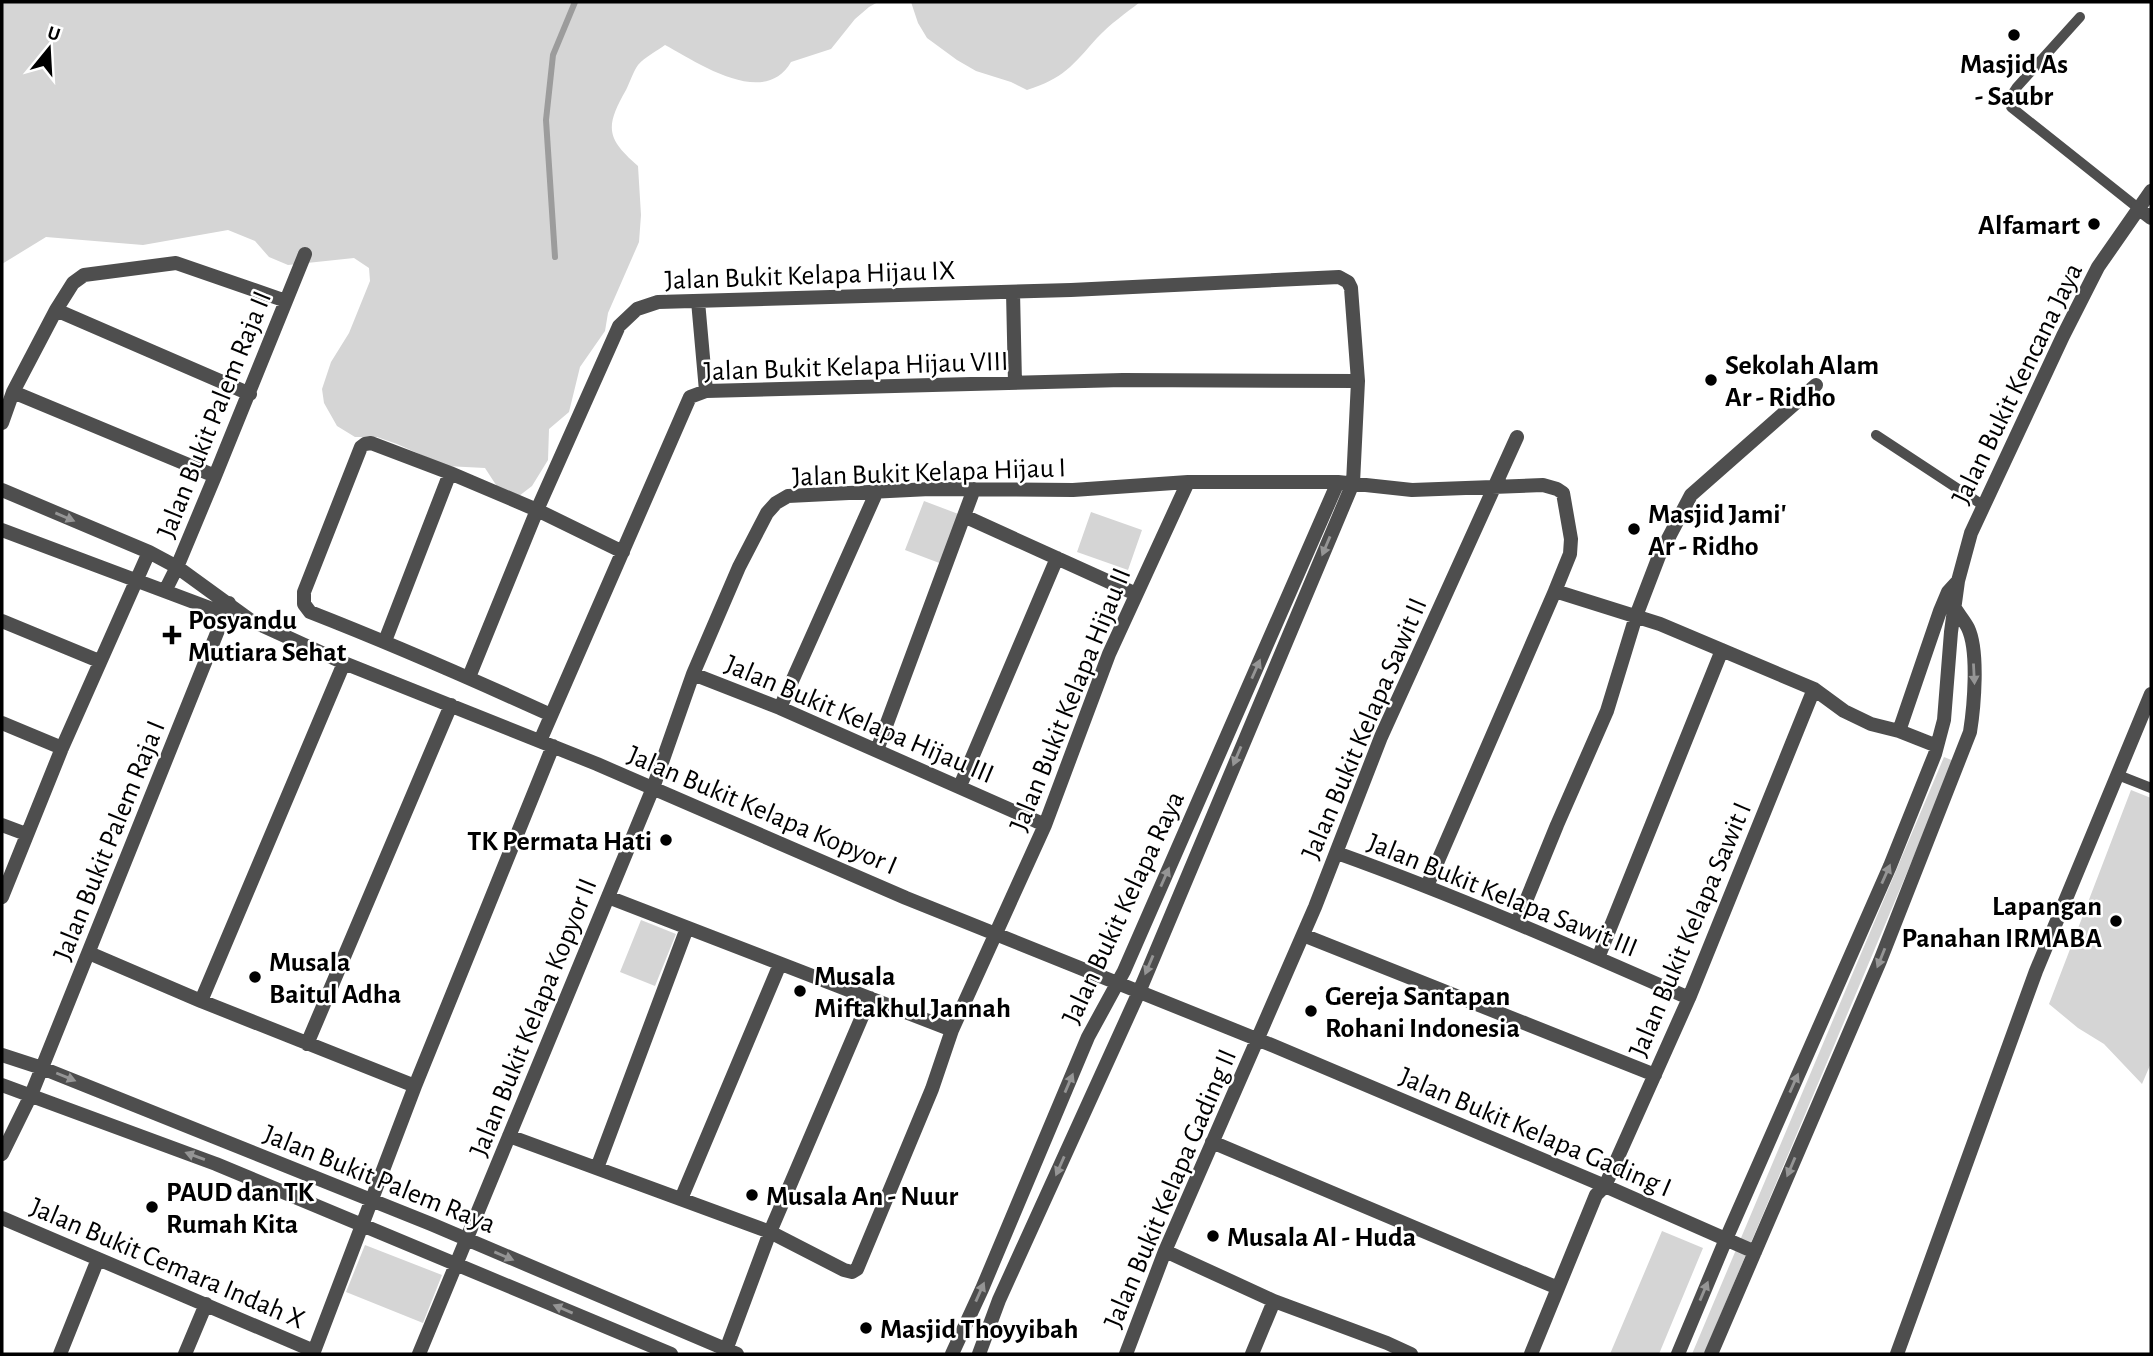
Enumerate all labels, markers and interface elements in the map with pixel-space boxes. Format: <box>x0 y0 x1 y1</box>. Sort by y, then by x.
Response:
north arrow <box>14 14 84 84</box>
text: U <box>45 23 62 45</box>
marker: Masjid As - Saubr <box>2006 27 2022 43</box>
place label: Masjid As - Saubr <box>1960 51 2068 111</box>
place label: Alfamart <box>1978 212 2081 240</box>
marker: Alfamart <box>2086 216 2102 232</box>
street label: Jalan Bukit Kelapa Hijau IX <box>664 257 956 295</box>
street label: Jalan Bukit Kencana Jaya <box>1947 259 2088 509</box>
street label: Jalan Bukit Palem Raja II <box>152 287 277 542</box>
street label: Jalan Bukit Kelapa Hijau VIII <box>703 348 1009 386</box>
place label: Sekolah Alam Ar - Ridho <box>1725 352 1879 412</box>
marker: Sekolah Alam Ar - Ridho <box>1703 372 1719 388</box>
street label: Jalan Bukit Kelapa Hijau I <box>792 454 1066 492</box>
place label: Masjid Jami' Ar - Ridho <box>1648 501 1786 561</box>
one-way arrow <box>54 511 75 522</box>
marker: Masjid Jami' Ar - Ridho <box>1626 521 1642 537</box>
one-way arrow <box>1320 536 1331 557</box>
street label: Jalan Bukit Kelapa Hijau II <box>1005 564 1137 836</box>
street label: Jalan Bukit Kelapa Sawit II <box>1297 594 1433 863</box>
place label: Posyandu Mutiara Sehat <box>188 607 347 667</box>
marker: Posyandu Mutiara Sehat <box>162 625 182 645</box>
street label: Jalan Bukit Kelapa Hijau III <box>721 650 998 789</box>
one-way arrow <box>1250 659 1262 679</box>
one-way arrow <box>1968 663 1979 685</box>
street label: Jalan Bukit Palem Raja I <box>49 717 171 965</box>
street label: Jalan Bukit Kelapa Kopyor I <box>623 741 901 880</box>
one-way arrow <box>1232 745 1243 766</box>
street label: Jalan Bukit Kelapa Raya <box>1058 787 1190 1029</box>
street label: Jalan Bukit Kelapa Sawit I <box>1625 799 1757 1061</box>
place label: TK Permata Hati <box>467 828 652 856</box>
street label: Jalan Bukit Kelapa Sawit III <box>1363 829 1641 963</box>
marker: TK Permata Hati <box>658 832 674 848</box>
one-way arrow <box>1881 864 1892 885</box>
one-way arrow <box>1160 867 1171 888</box>
street label: Jalan Bukit Kelapa Kopyor II <box>465 875 603 1161</box>
place label: Lapangan Panahan IRMABA <box>1901 893 2102 953</box>
marker: Lapangan Panahan IRMABA <box>2108 913 2124 929</box>
one-way arrow <box>1875 947 1886 968</box>
place label: Musala Baitul Adha <box>269 949 401 1009</box>
one-way arrow <box>1143 955 1154 976</box>
place label: Musala Miftakhul Jannah <box>814 963 1011 1023</box>
marker: Musala Baitul Adha <box>247 969 263 985</box>
marker: Musala Miftakhul Jannah <box>792 983 808 999</box>
place label: Gereja Santapan Rohani Indonesia <box>1325 983 1520 1043</box>
marker: Gereja Santapan Rohani Indonesia <box>1303 1003 1319 1019</box>
street label: Jalan Bukit Kelapa Gading II <box>1099 1045 1242 1332</box>
street label: Jalan Bukit Kelapa Gading I <box>1395 1063 1675 1203</box>
one-way arrow <box>56 1072 77 1083</box>
one-way arrow <box>1063 1072 1074 1093</box>
one-way arrow <box>1789 1072 1800 1093</box>
street label: Jalan Bukit Palem Raya <box>259 1120 499 1239</box>
one-way arrow <box>184 1150 205 1161</box>
one-way arrow <box>1054 1156 1066 1176</box>
one-way arrow <box>1786 1156 1797 1177</box>
place label: PAUD dan TK Rumah Kita <box>166 1179 315 1239</box>
place label: Musala An - Nuur <box>766 1183 958 1211</box>
marker: Musala An - Nuur <box>744 1187 760 1203</box>
street label: Jalan Bukit Cemara Indah X <box>26 1193 309 1334</box>
marker: PAUD dan TK Rumah Kita <box>144 1199 160 1215</box>
place label: Musala Al - Huda <box>1227 1224 1416 1252</box>
marker: Musala Al - Huda <box>1205 1228 1221 1244</box>
one-way arrow <box>493 1250 514 1261</box>
one-way arrow <box>1699 1281 1710 1302</box>
one-way arrow <box>974 1282 986 1302</box>
one-way arrow <box>553 1303 573 1315</box>
place label: Masjid Thoyyibah <box>880 1316 1079 1344</box>
marker: Masjid Thoyyibah <box>858 1320 874 1336</box>

